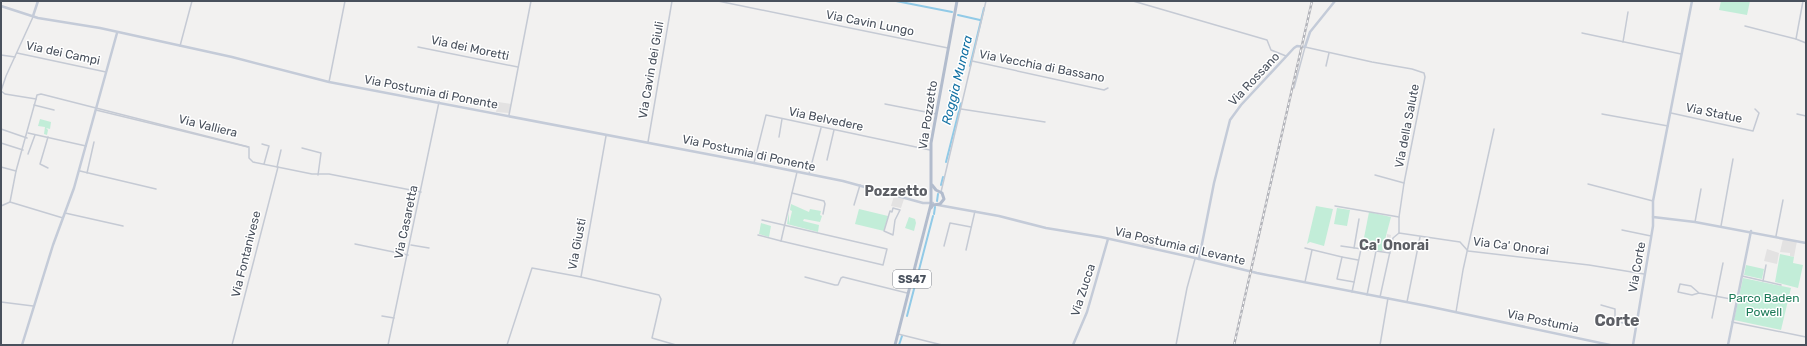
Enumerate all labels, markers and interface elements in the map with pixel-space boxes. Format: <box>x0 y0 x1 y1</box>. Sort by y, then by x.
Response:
street label: Via Cavin Lungo <box>825 8 915 38</box>
street label: Via Cavin dei Giuli <box>636 20 666 120</box>
street label: Via dei Moretti <box>430 33 511 63</box>
water label: Roggia Munara <box>939 33 976 127</box>
street label: Via dei Campi <box>25 38 101 68</box>
street label: Via Vecchia di Bassano <box>978 47 1106 85</box>
street label: Via Rossano <box>1226 49 1282 109</box>
street label: Via Postumia di Ponente <box>363 72 499 112</box>
street label: Via Pozzetto <box>916 79 940 151</box>
street label: Via della Salute <box>1392 83 1422 169</box>
street label: Via Statue <box>1684 100 1744 126</box>
street label: Via Belvedere <box>787 104 865 134</box>
street label: Via Valliera <box>177 112 239 140</box>
street label: Via Postumia di Ponente <box>681 132 817 174</box>
district label: Pozzetto <box>864 183 928 200</box>
street label: Via Casaretta <box>391 184 421 260</box>
street label: Via Fontanivese <box>228 209 264 299</box>
street label: Via Giusti <box>565 217 589 271</box>
street label: Via Postumia di Levante <box>1113 224 1247 268</box>
street label: Via Ca' Onorai <box>1472 234 1550 258</box>
district label: Ca' Onorai <box>1359 237 1429 254</box>
street label: Via Corte <box>1626 240 1648 293</box>
street label: Via Zucca <box>1068 262 1098 318</box>
road number: SS47 <box>893 270 931 288</box>
park label: Parco Baden Powell <box>1729 291 1799 319</box>
street label: Via Postumia <box>1506 307 1580 335</box>
district label: Corte <box>1594 311 1640 330</box>

